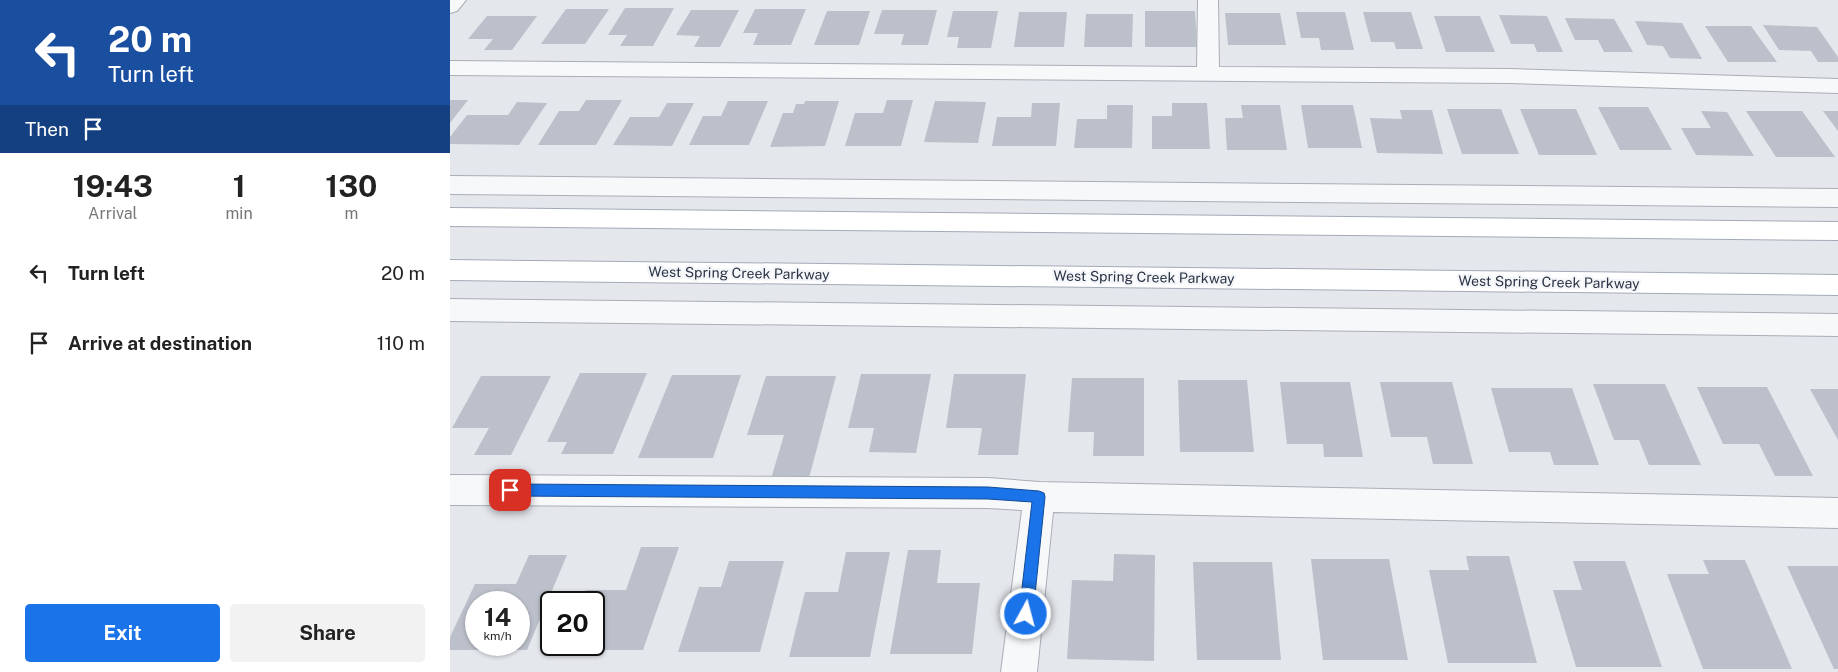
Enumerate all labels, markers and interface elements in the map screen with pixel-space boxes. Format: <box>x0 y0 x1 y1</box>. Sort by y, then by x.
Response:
text: 20 m <box>108 19 192 60</box>
icon: left <box>25 20 90 85</box>
text: Turn left <box>108 61 194 87</box>
icon: arrive <box>79 115 107 143</box>
text: Then <box>25 118 69 140</box>
text: 19:43 <box>73 168 153 204</box>
text: 1 <box>233 168 246 204</box>
text: 130 <box>325 168 377 204</box>
text: Arrival <box>88 204 137 223</box>
text: min <box>226 204 253 223</box>
text: m <box>344 204 358 223</box>
icon: left <box>25 259 53 287</box>
text: Turn left <box>68 262 145 284</box>
text: 20 m <box>381 262 425 284</box>
street label: West Spring Creek Parkway <box>648 263 830 283</box>
street label: West Spring Creek Parkway <box>1053 267 1235 287</box>
street label: West Spring Creek Parkway <box>1458 272 1640 292</box>
icon: arrive <box>25 329 53 357</box>
text: Arrive at destination <box>68 332 252 354</box>
text: 110 m <box>377 332 425 354</box>
pin <box>489 469 531 511</box>
icon: arrive <box>496 476 524 504</box>
position arrow <box>999 587 1051 639</box>
speed limit sign: 20 <box>540 591 605 656</box>
text: 14 <box>484 602 511 632</box>
button: Exit <box>25 604 220 662</box>
button: Share <box>230 604 425 662</box>
text: km/h <box>483 629 512 643</box>

